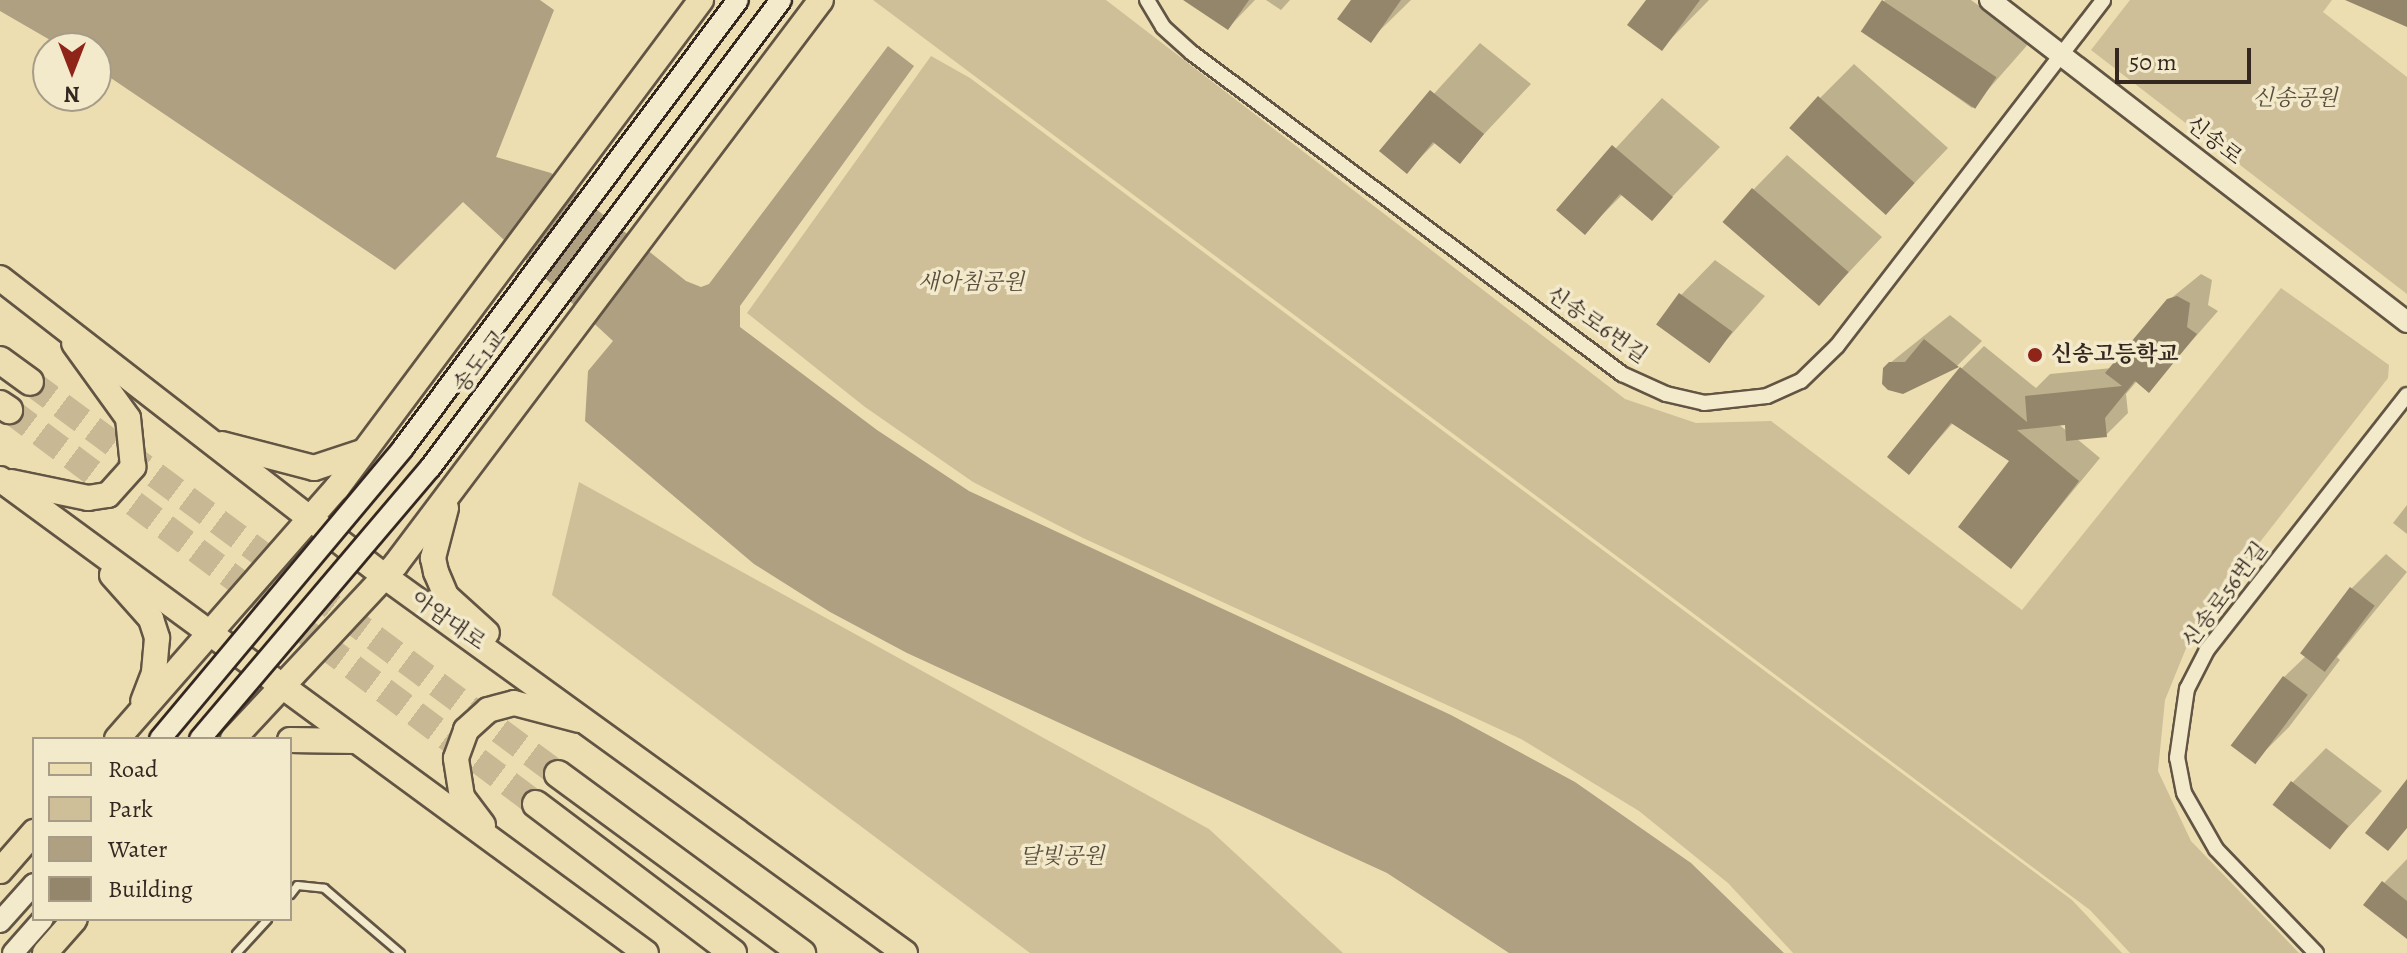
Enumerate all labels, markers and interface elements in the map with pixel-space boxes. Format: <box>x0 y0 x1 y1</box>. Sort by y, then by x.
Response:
north arrow <box>32 32 112 112</box>
scale bar <box>2119 32 2255 82</box>
text: 50 m <box>2129 46 2177 78</box>
text: N <box>64 79 80 109</box>
park label: 신송공원 <box>2252 86 2338 112</box>
street label: 신송로 <box>2181 111 2247 171</box>
park label: 새아침공원 <box>918 270 1024 296</box>
street label: 신송로6번길 <box>1542 281 1652 369</box>
street label: 송도1교 <box>448 326 512 398</box>
place label: 신송고등학교 <box>2051 342 2179 368</box>
marker: 신송고등학교 <box>2026 346 2044 364</box>
street label: 신송로56번길 <box>2177 537 2273 653</box>
street label: 아암대로 <box>406 586 490 656</box>
legend <box>32 737 292 921</box>
text: Road <box>108 753 158 785</box>
text: Park <box>108 793 153 825</box>
text: Water <box>108 833 168 865</box>
park label: 달빛공원 <box>1019 844 1105 870</box>
text: Building <box>108 873 193 905</box>

